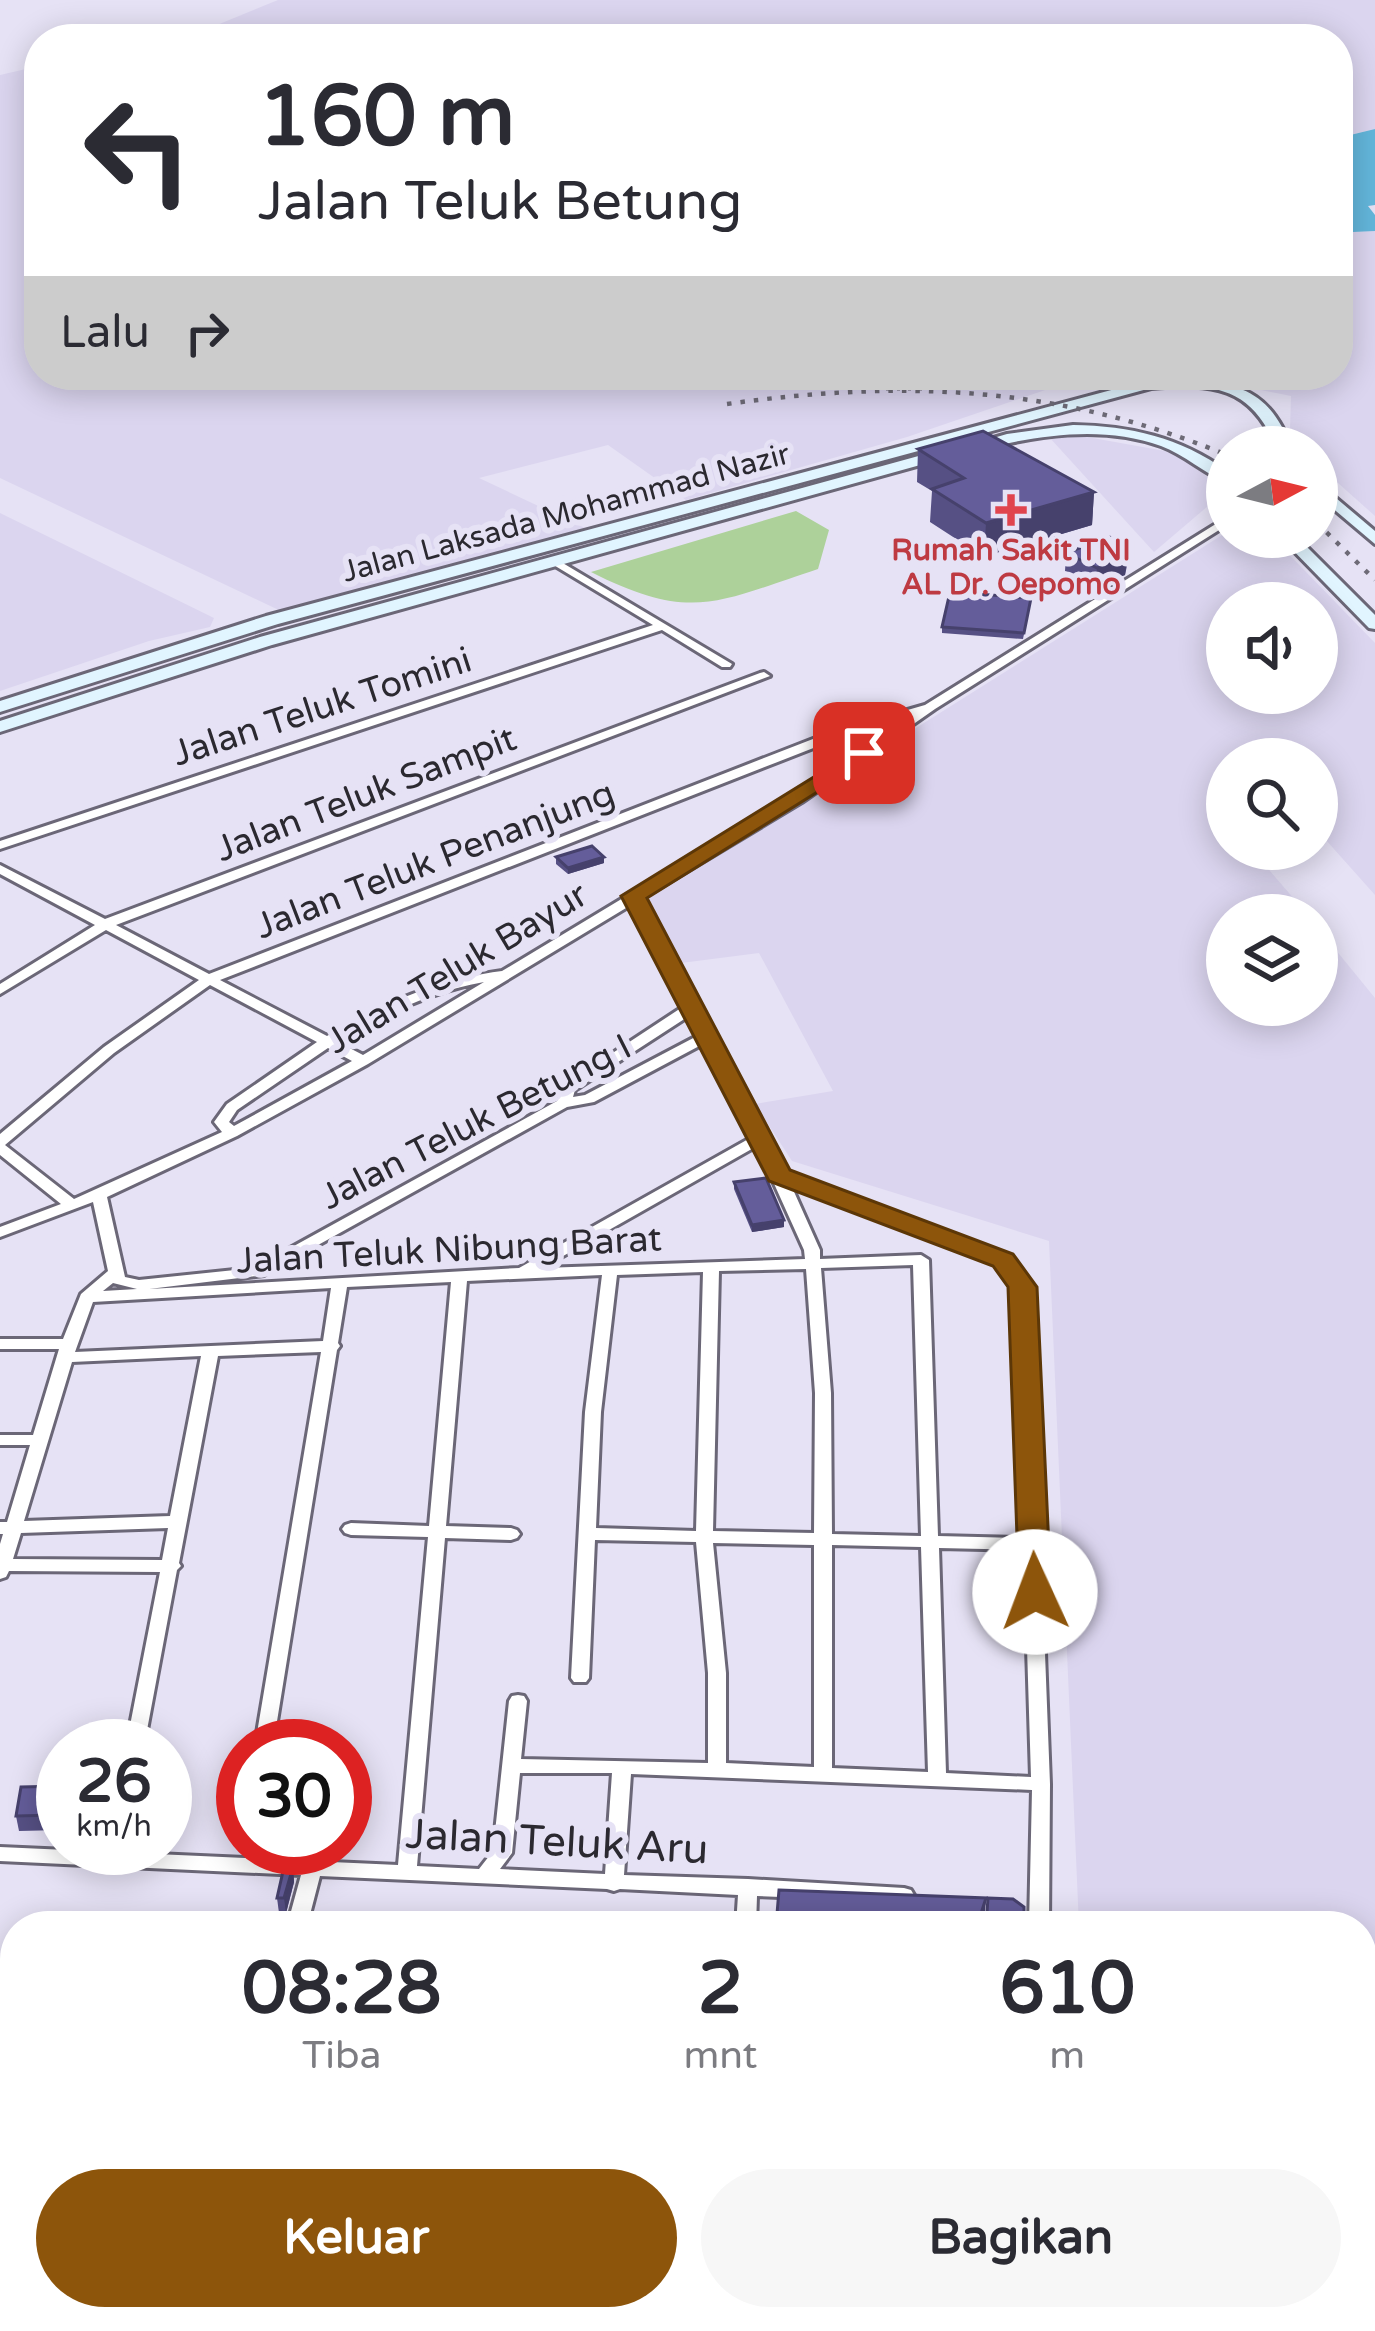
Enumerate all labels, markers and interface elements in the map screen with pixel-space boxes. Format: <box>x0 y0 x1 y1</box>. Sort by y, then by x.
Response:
text: 160 m <box>258 67 515 168</box>
icon: left <box>60 72 216 228</box>
text: Jalan Teluk Betung <box>258 169 742 234</box>
icon: right <box>174 300 240 366</box>
text: Lalu <box>60 306 150 360</box>
north arrow <box>1206 426 1338 558</box>
map controls <box>1206 426 1338 1026</box>
street label: Jalan Laksada Mohammad Nazir <box>338 435 794 591</box>
marker: Rumah Sakit TNI AL Dr. Oepomo <box>995 494 1027 526</box>
place label: Rumah Sakit TNI AL Dr. Oepomo <box>891 532 1131 603</box>
button: sound <box>1206 582 1338 714</box>
street label: Jalan Teluk Tomini <box>167 638 477 776</box>
pin <box>813 702 915 804</box>
street label: Jalan Teluk Sampit <box>210 717 522 871</box>
icon: arrive <box>831 720 897 786</box>
button: search <box>1206 738 1338 870</box>
street label: Jalan Teluk Penanjung <box>249 772 621 948</box>
street label: Jalan Teluk Bayur <box>319 873 596 1063</box>
button: layers <box>1206 894 1338 1026</box>
street label: Jalan Teluk Betung I <box>314 1025 638 1219</box>
street label: Jalan Teluk Nibung Barat <box>235 1217 663 1283</box>
position arrow <box>972 1529 1098 1655</box>
speed limit sign: 30 <box>216 1719 372 1875</box>
text: 26 <box>76 1746 152 1818</box>
text: km/h <box>76 1808 152 1845</box>
street label: Jalan Teluk Aru <box>404 1809 710 1875</box>
text: 08:28 <box>242 1946 442 2033</box>
text: 2 <box>698 1946 743 2033</box>
text: 610 <box>999 1946 1135 2033</box>
text: Tiba <box>302 2032 382 2079</box>
text: mnt <box>683 2032 757 2079</box>
text: m <box>1049 2032 1085 2079</box>
button: Keluar <box>36 2169 677 2307</box>
button: Bagikan <box>701 2169 1341 2307</box>

